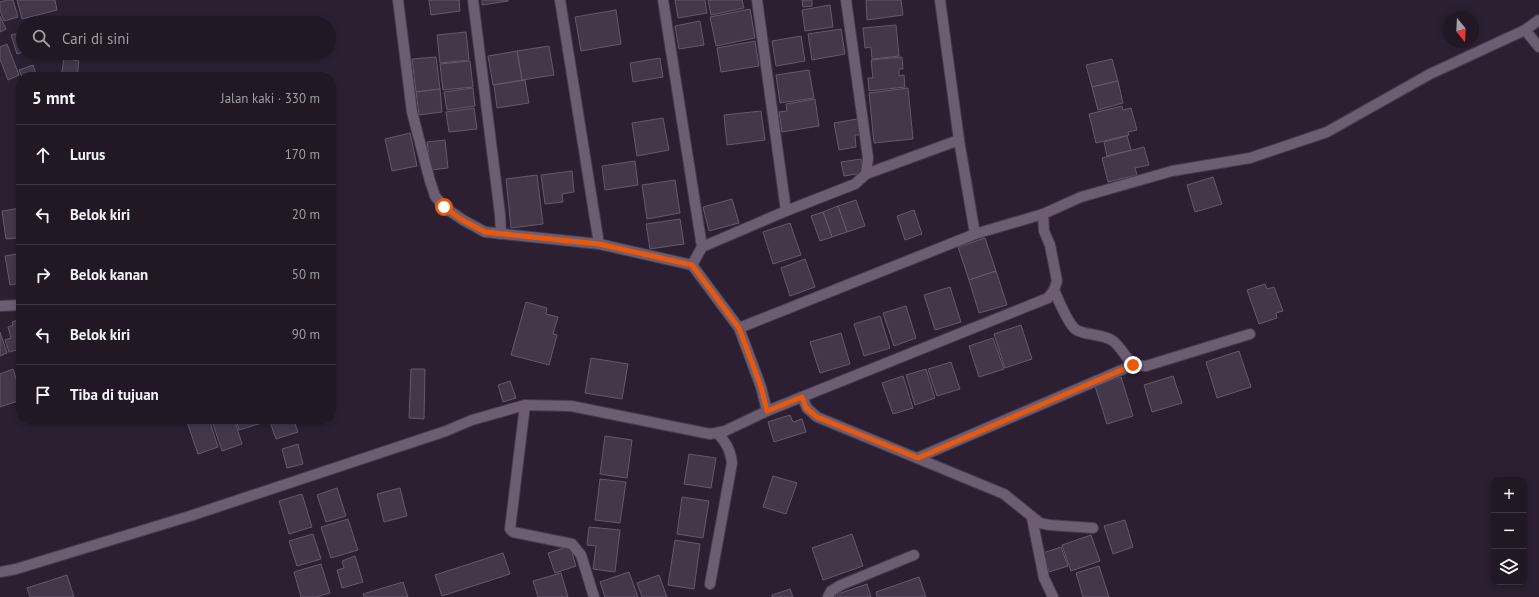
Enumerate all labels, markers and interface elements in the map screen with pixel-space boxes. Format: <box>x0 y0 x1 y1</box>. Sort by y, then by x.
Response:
north arrow <box>1443 12 1479 48</box>
search box <box>16 16 336 60</box>
icon: search <box>30 27 52 49</box>
text: Cari di sini <box>62 29 130 48</box>
text: 5 mnt <box>32 87 75 109</box>
text: Jalan kaki · 330 m <box>221 90 320 107</box>
icon: ahead <box>32 144 54 166</box>
text: Lurus <box>70 145 105 164</box>
text: 170 m <box>285 146 320 163</box>
route start <box>435 198 453 216</box>
icon: left <box>32 204 54 226</box>
text: Belok kiri <box>70 205 130 224</box>
text: 20 m <box>292 206 320 223</box>
icon: right <box>32 264 54 286</box>
text: Belok kanan <box>70 265 148 284</box>
text: 50 m <box>292 266 320 283</box>
icon: left <box>32 324 54 346</box>
text: Belok kiri <box>70 325 130 344</box>
text: 90 m <box>292 326 320 343</box>
route end <box>1124 356 1142 374</box>
icon: arrive <box>32 384 54 406</box>
text: Tiba di tujuan <box>70 385 159 404</box>
map controls <box>1491 477 1527 585</box>
button: + <box>1491 477 1527 513</box>
button: − <box>1491 513 1527 549</box>
button: layers <box>1491 549 1527 585</box>

